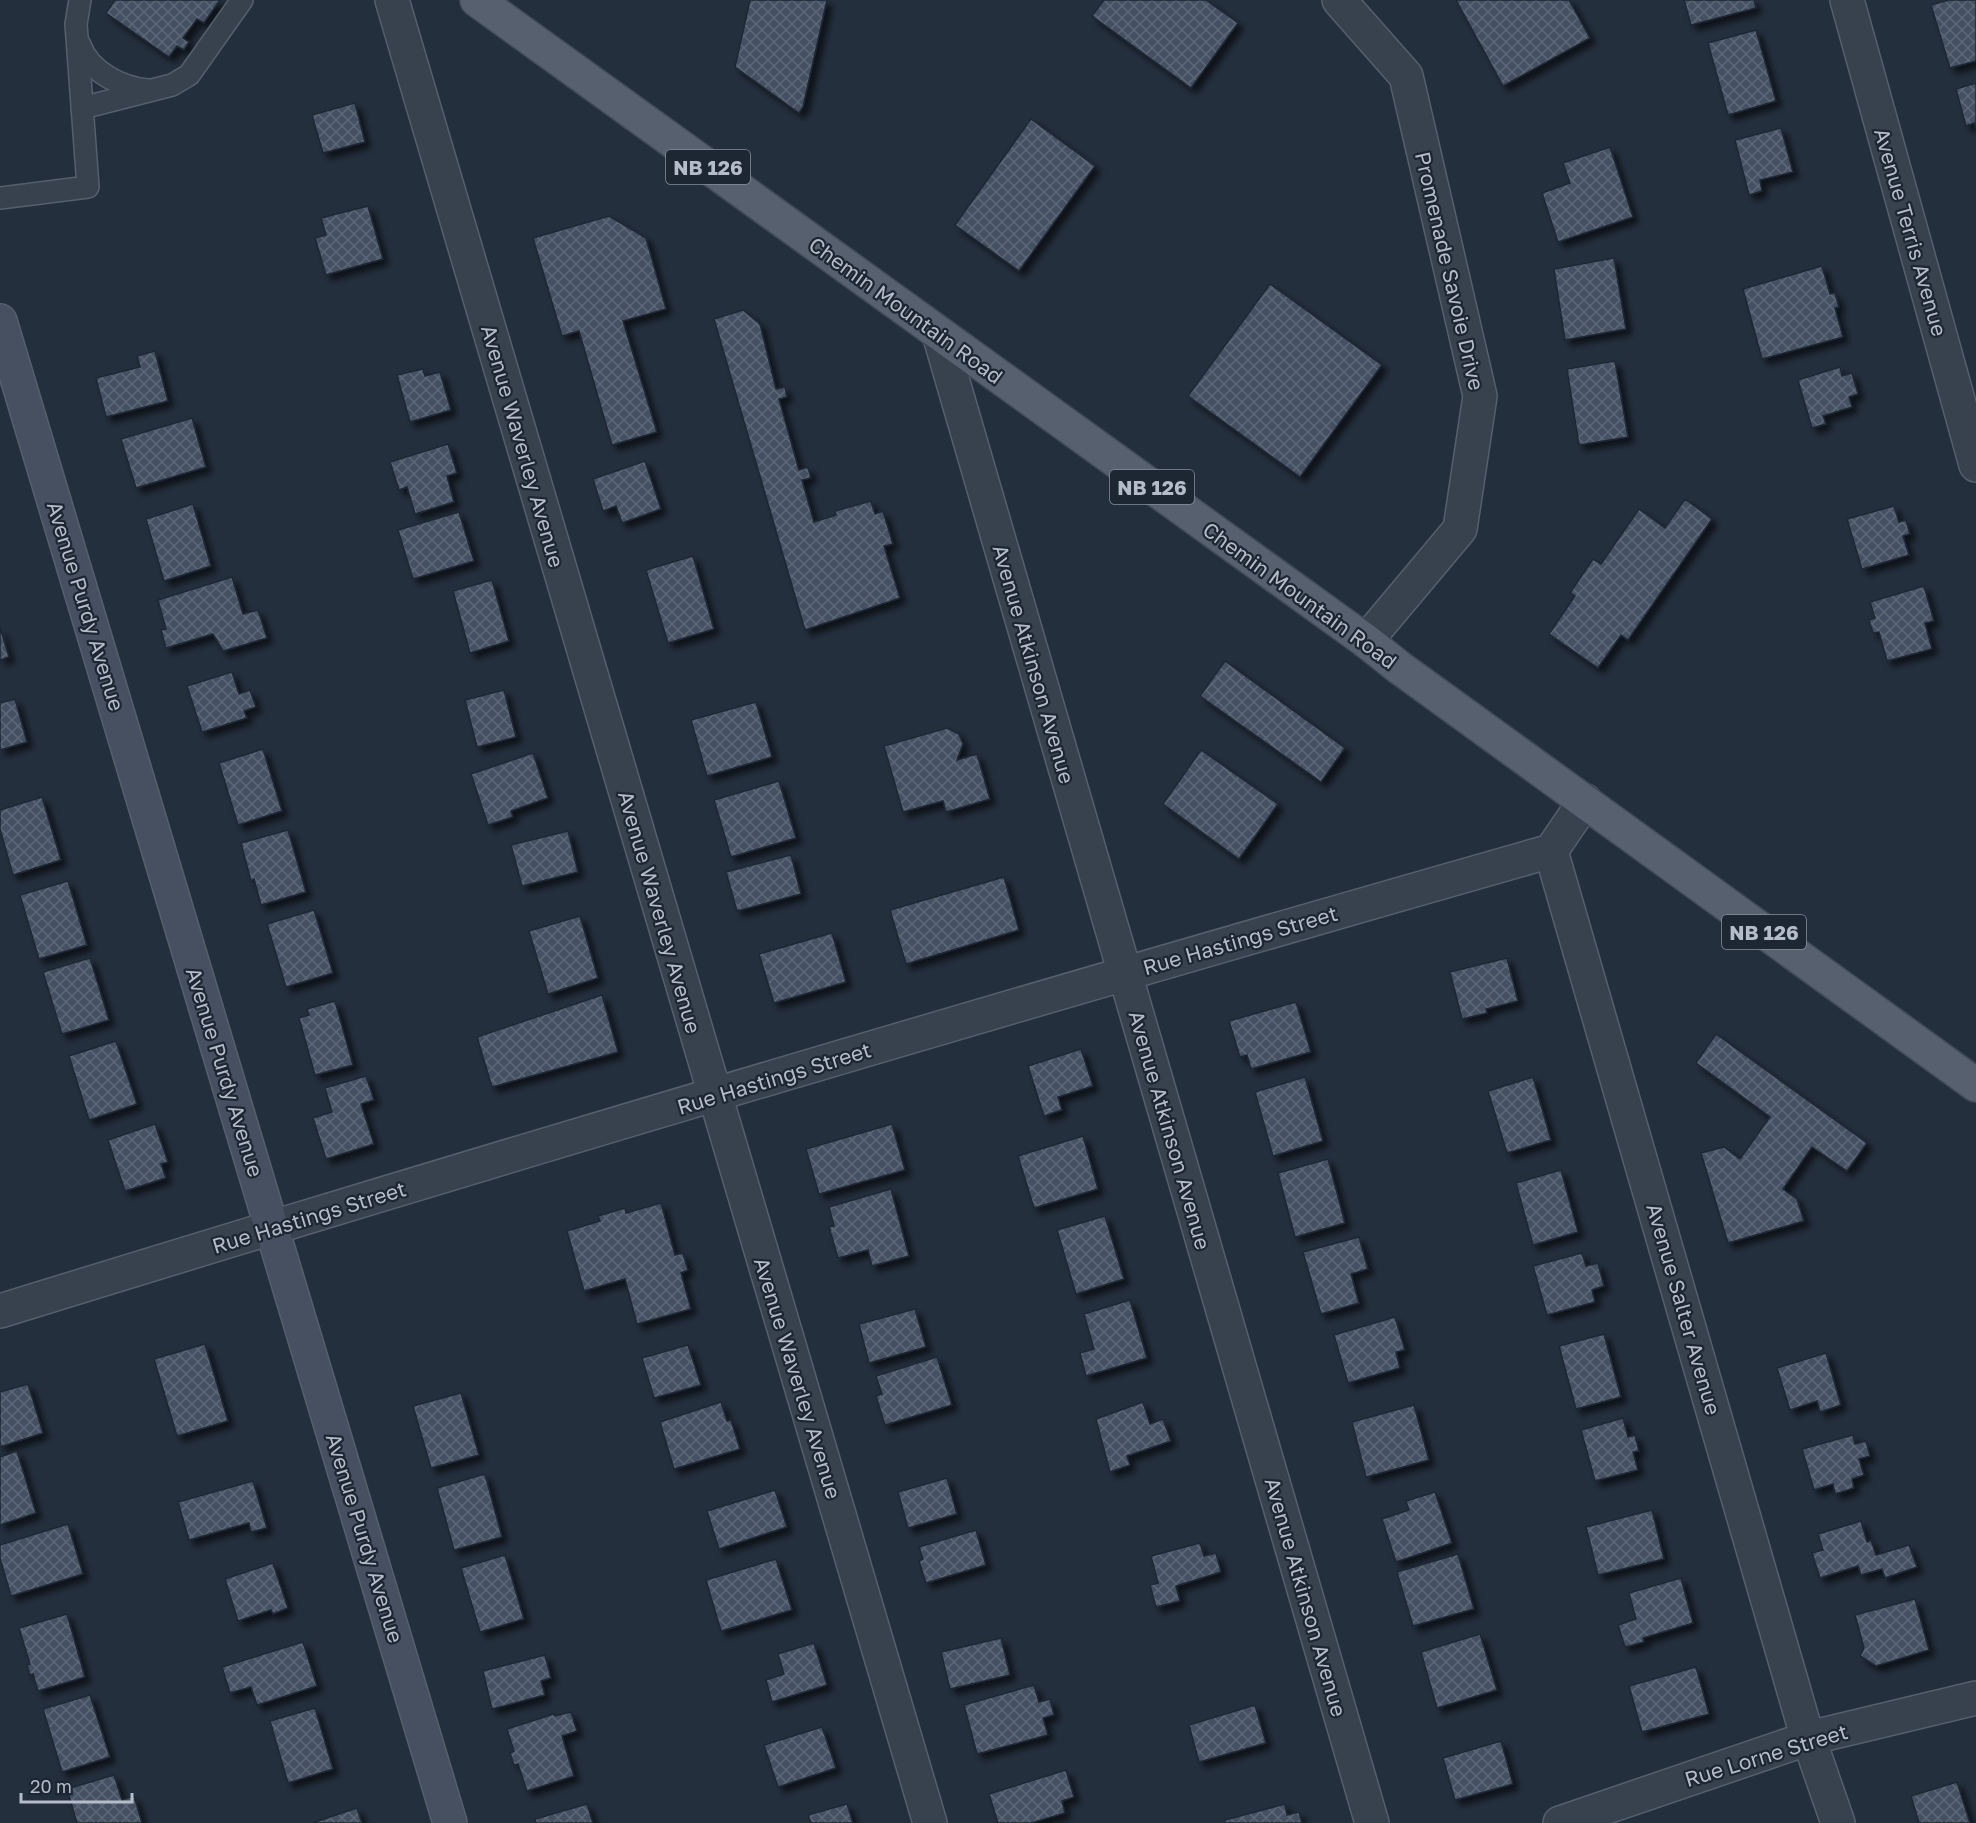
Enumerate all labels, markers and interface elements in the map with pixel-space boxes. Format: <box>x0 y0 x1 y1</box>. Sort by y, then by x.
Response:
street label: Avenue Terris Avenue <box>1869 125 1953 339</box>
street label: Promenade Savoie Drive <box>1410 149 1490 393</box>
road number: NB 126 <box>666 150 750 184</box>
street label: Chemin Mountain Road <box>804 231 1008 389</box>
street label: Avenue Waverley Avenue <box>476 322 570 570</box>
road number: NB 126 <box>1110 470 1194 504</box>
street label: Avenue Purdy Avenue <box>42 498 130 714</box>
street label: Chemin Mountain Road <box>1198 516 1402 674</box>
street label: Avenue Atkinson Avenue <box>987 541 1081 787</box>
street label: Avenue Waverley Avenue <box>613 788 707 1036</box>
street label: Rue Hastings Street <box>1140 900 1340 980</box>
road number: NB 126 <box>1722 915 1806 949</box>
street label: Avenue Purdy Avenue <box>181 964 269 1180</box>
street label: Avenue Atkinson Avenue <box>1123 1007 1217 1253</box>
street label: Rue Hastings Street <box>674 1036 874 1120</box>
street label: Rue Hastings Street <box>209 1175 409 1259</box>
street label: Avenue Salter Avenue <box>1641 1200 1727 1418</box>
street label: Avenue Waverley Avenue <box>749 1254 847 1502</box>
street label: Avenue Purdy Avenue <box>321 1430 409 1646</box>
street label: Avenue Atkinson Avenue <box>1259 1474 1353 1720</box>
street label: Rue Lorne Street <box>1681 1718 1851 1792</box>
scale bar <box>21 1766 132 1804</box>
text: 20 m <box>30 1775 72 1797</box>

